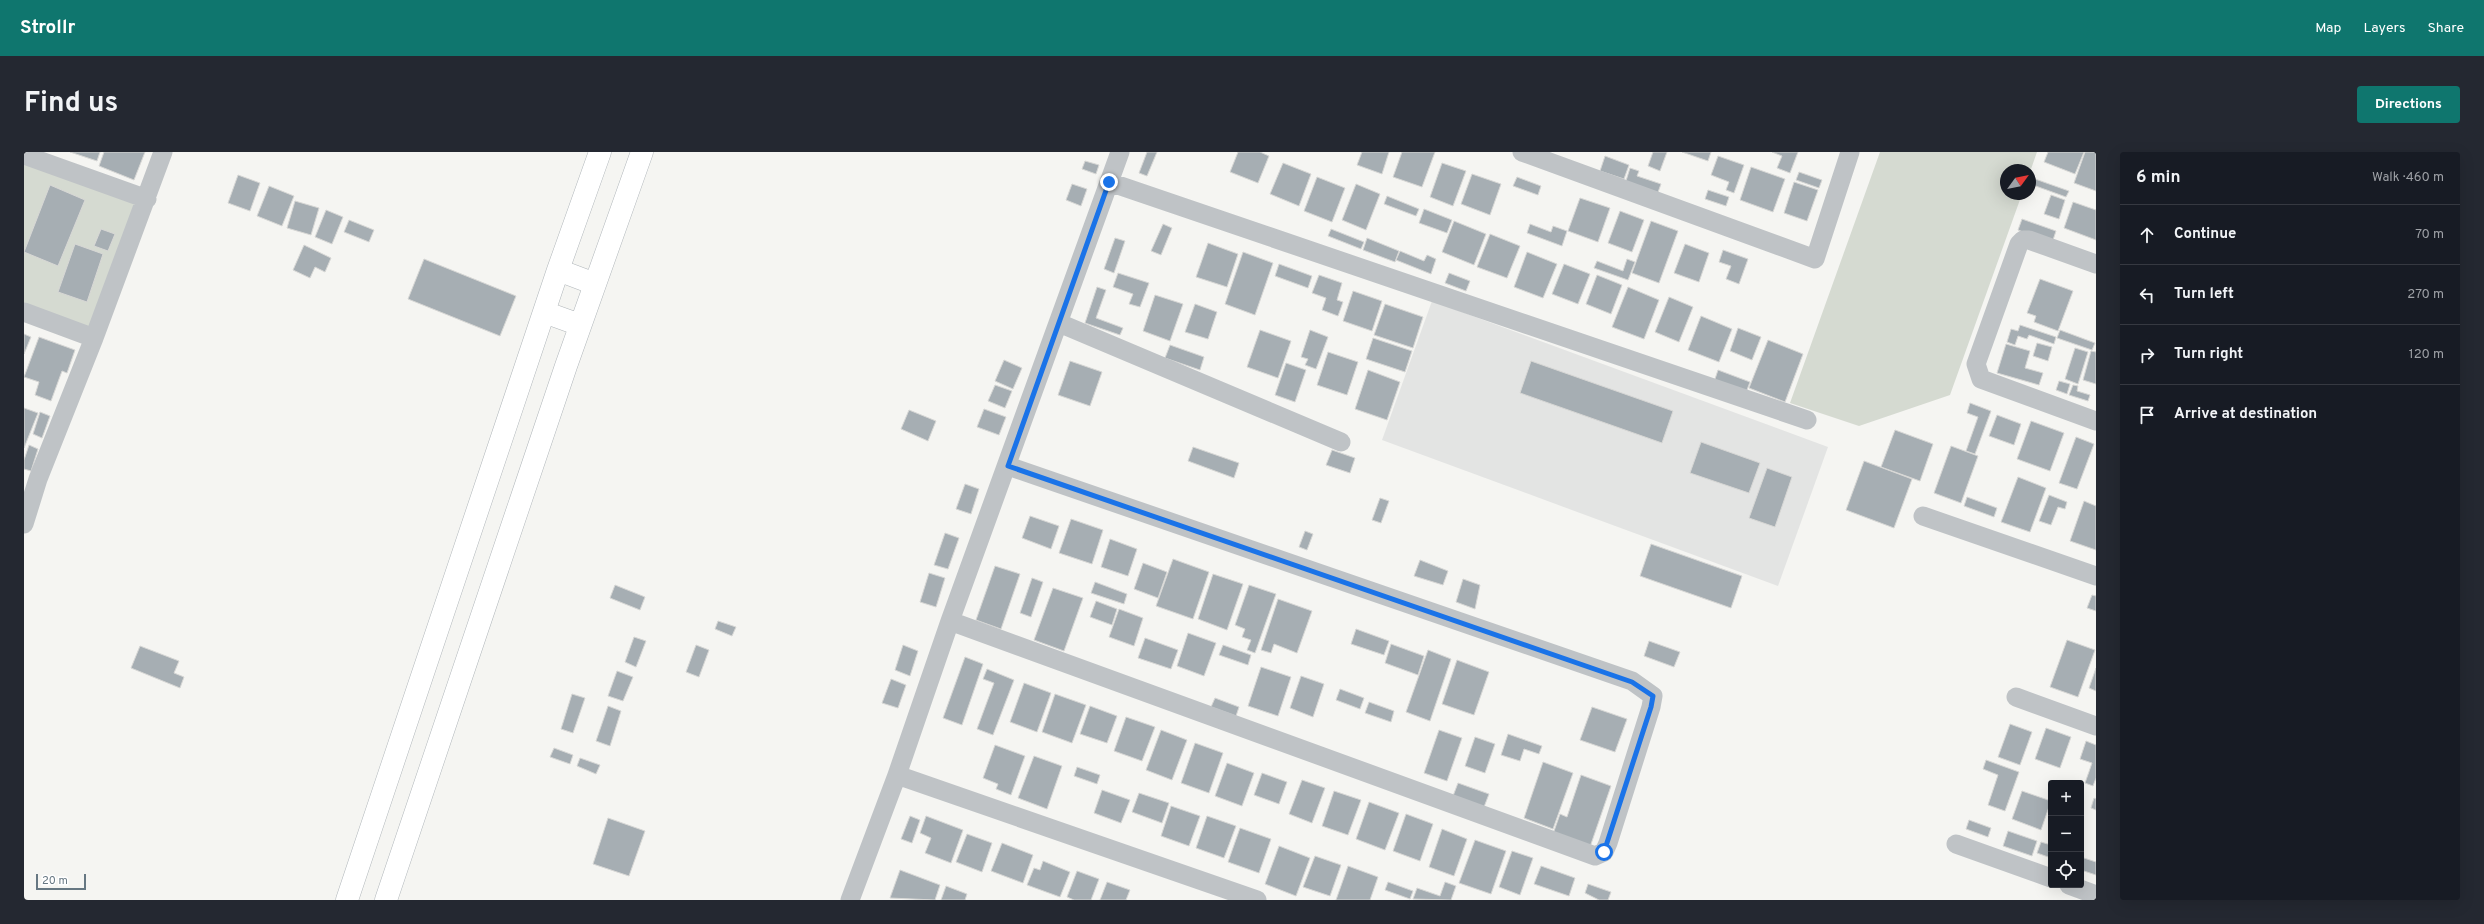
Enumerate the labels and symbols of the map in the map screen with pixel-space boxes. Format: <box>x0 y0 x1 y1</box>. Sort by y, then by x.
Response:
north arrow <box>2000 164 2036 200</box>
route end <box>1100 173 1118 191</box>
route start <box>1595 843 1613 861</box>
scale bar <box>36 872 86 891</box>

